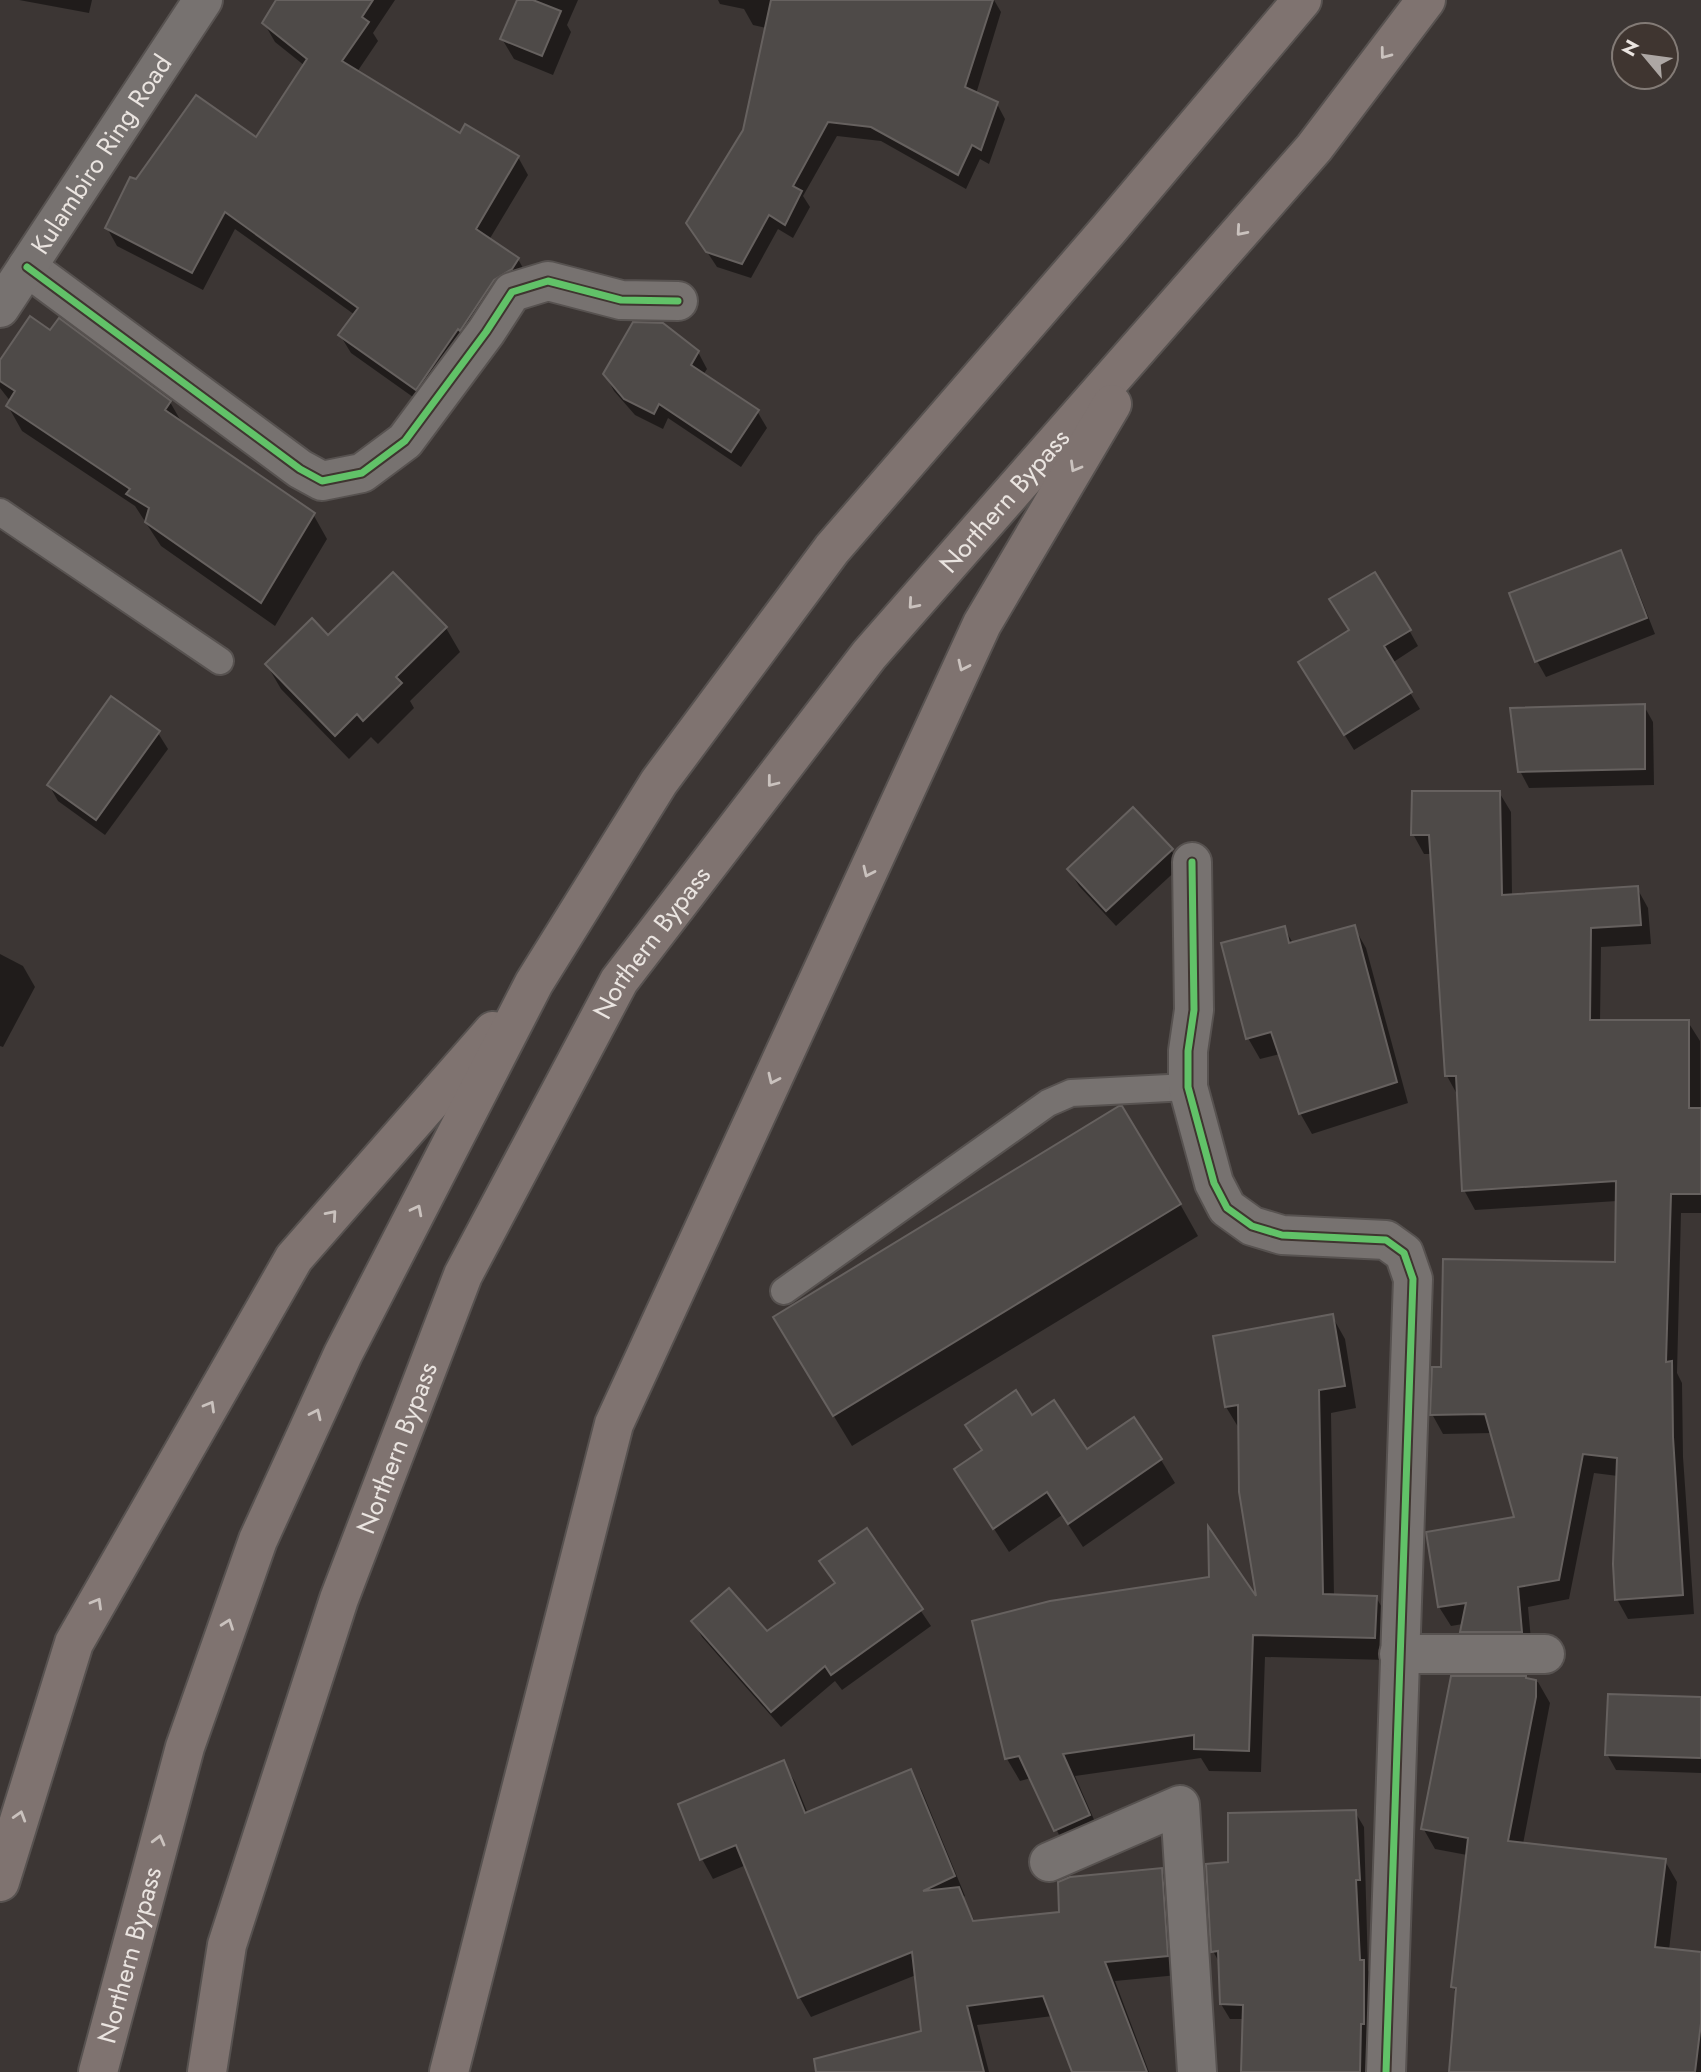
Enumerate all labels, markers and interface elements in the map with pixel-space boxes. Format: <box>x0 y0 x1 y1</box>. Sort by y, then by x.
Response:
north arrow <box>1610 21 1680 91</box>
text: N <box>1615 35 1646 61</box>
street label: Kulambiro Ring Road <box>21 47 181 262</box>
one-way arrow <box>1380 47 1393 59</box>
one-way arrow <box>1237 223 1249 236</box>
street label: Northern Bypass <box>930 420 1078 581</box>
one-way arrow <box>1070 460 1083 473</box>
one-way arrow <box>909 596 922 609</box>
one-way arrow <box>957 659 971 671</box>
one-way arrow <box>767 774 780 787</box>
street label: Northern Bypass <box>583 858 720 1026</box>
one-way arrow <box>862 865 876 877</box>
one-way arrow <box>767 1072 781 1084</box>
one-way arrow <box>408 1205 422 1217</box>
one-way arrow <box>324 1210 336 1223</box>
street label: Northern Bypass <box>347 1356 447 1539</box>
one-way arrow <box>202 1400 215 1413</box>
one-way arrow <box>307 1409 321 1421</box>
one-way arrow <box>88 1598 101 1611</box>
one-way arrow <box>220 1618 234 1630</box>
one-way arrow <box>12 1811 27 1823</box>
one-way arrow <box>151 1834 165 1846</box>
street label: Northern Bypass <box>88 1863 171 2048</box>

